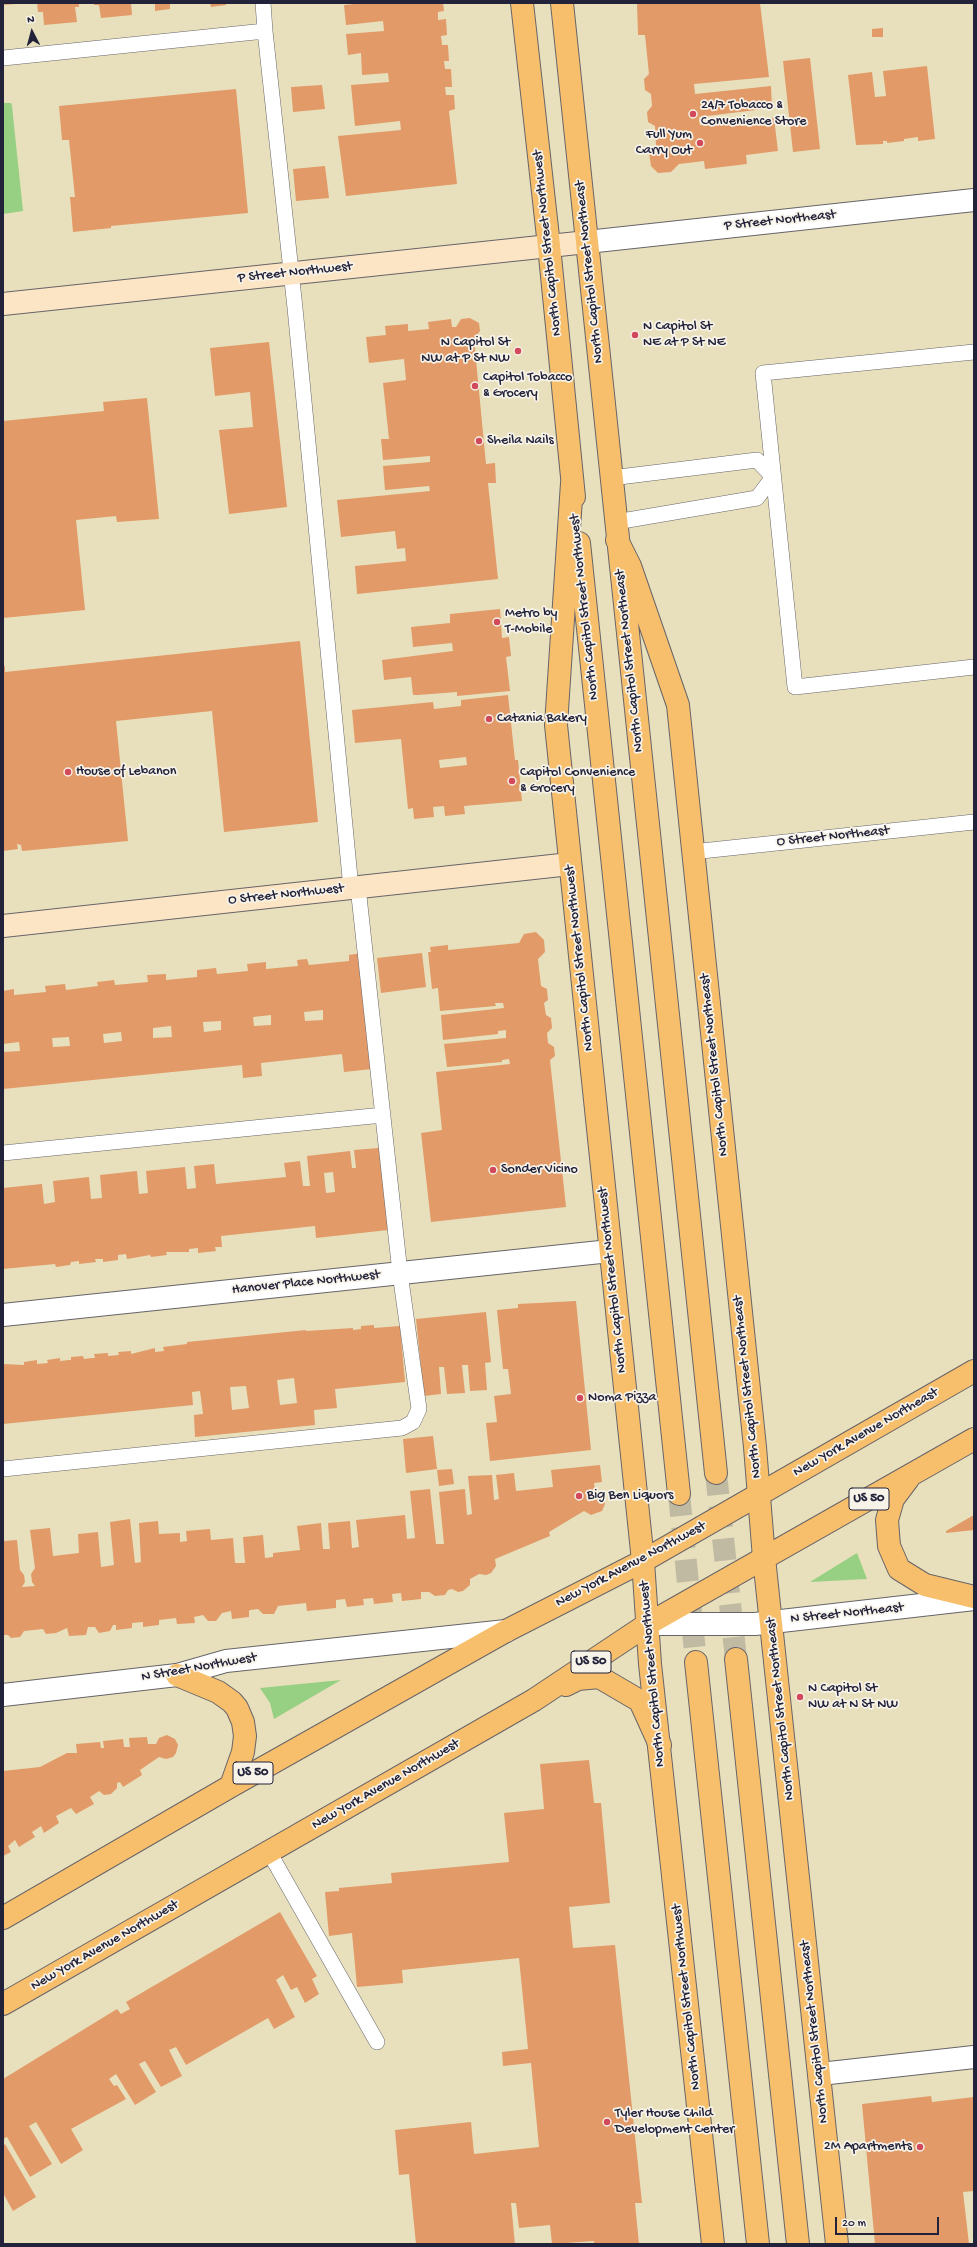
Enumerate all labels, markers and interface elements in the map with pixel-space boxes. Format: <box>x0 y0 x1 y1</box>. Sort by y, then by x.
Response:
north arrow <box>12 12 52 52</box>
text: N <box>27 14 35 26</box>
place label: 24/7 Tobacco & Convenience Store <box>701 98 806 130</box>
marker: 24/7 Tobacco & Convenience Store <box>688 109 698 119</box>
place label: Full Yum Carry Out <box>636 127 692 160</box>
marker: Full Yum Carry Out <box>695 138 705 148</box>
street label: North Capitol Street Northwest <box>530 149 566 337</box>
street label: North Capitol Street Northeast <box>572 180 608 364</box>
street label: P Street Northeast <box>723 207 837 235</box>
street label: P Street Northwest <box>237 259 353 287</box>
place label: N Capitol St NE at P St NE <box>643 319 725 352</box>
marker: N Capitol St NE at P St NE <box>630 330 640 340</box>
place label: N Capitol St NW at P St NW <box>421 335 510 368</box>
marker: N Capitol St NW at P St NW <box>513 346 523 356</box>
place label: Capitol Tobacco & Grocery <box>483 370 572 402</box>
marker: Capitol Tobacco & Grocery <box>470 381 480 391</box>
place label: Sheila Nails <box>487 433 554 449</box>
marker: Sheila Nails <box>474 436 484 446</box>
street label: North Capitol Street Northwest <box>567 513 603 701</box>
street label: North Capitol Street Northeast <box>612 569 648 753</box>
place label: Metro by T-Mobile <box>505 606 557 638</box>
marker: Metro by T-Mobile <box>492 617 502 627</box>
place label: Catania Bakery <box>497 711 587 727</box>
marker: Catania Bakery <box>484 714 494 724</box>
place label: House of Lebanon <box>76 764 176 780</box>
place label: Capitol Convenience & Grocery <box>520 765 635 798</box>
marker: House of Lebanon <box>63 767 73 777</box>
marker: Capitol Convenience & Grocery <box>507 776 517 786</box>
street label: O Street Northeast <box>776 823 890 851</box>
street label: North Capitol Street Northwest <box>562 864 598 1052</box>
street label: O Street Northwest <box>227 881 345 909</box>
street label: North Capitol Street Northeast <box>697 973 733 1157</box>
place label: Sonder Vicino <box>501 1162 578 1178</box>
marker: Sonder Vicino <box>488 1165 498 1175</box>
street label: North Capitol Street Northwest <box>595 1186 631 1374</box>
street label: Hanover Place Northwest <box>231 1267 381 1299</box>
street label: North Capitol Street Northeast <box>730 1295 766 1479</box>
street label: New York Avenue Northeast <box>790 1385 942 1481</box>
place label: Noma Pizza <box>588 1390 656 1406</box>
marker: Noma Pizza <box>575 1393 585 1403</box>
place label: Big Ben Liquors <box>587 1488 673 1504</box>
road number: US 50 <box>849 1488 889 1510</box>
marker: Big Ben Liquors <box>574 1491 584 1501</box>
street label: New York Avenue Northwest <box>553 1518 709 1612</box>
street label: North Capitol Street Northwest <box>636 1580 670 1768</box>
street label: N Street Northeast <box>790 1600 904 1628</box>
street label: North Capitol Street Northeast <box>763 1617 799 1801</box>
street label: N Street Northwest <box>140 1650 258 1686</box>
road number: US 50 <box>571 1651 611 1673</box>
place label: N Capitol St NW at N St NW <box>808 1681 898 1714</box>
marker: N Capitol St NW at N St NW <box>795 1692 805 1702</box>
street label: New York Avenue Northwest <box>309 1736 463 1834</box>
road number: US 50 <box>233 1762 273 1784</box>
street label: New York Avenue Northwest <box>28 1897 182 1995</box>
street label: North Capitol Street Northwest <box>669 1903 705 2091</box>
street label: North Capitol Street Northeast <box>797 1940 833 2124</box>
place label: Tyler House Child Development Center <box>615 2106 734 2138</box>
marker: Tyler House Child Development Center <box>602 2117 612 2127</box>
place label: 2M Apartments <box>824 2139 912 2155</box>
marker: 2M Apartments <box>915 2142 925 2152</box>
scale bar <box>837 2209 941 2235</box>
text: 20 m <box>842 2217 866 2231</box>

